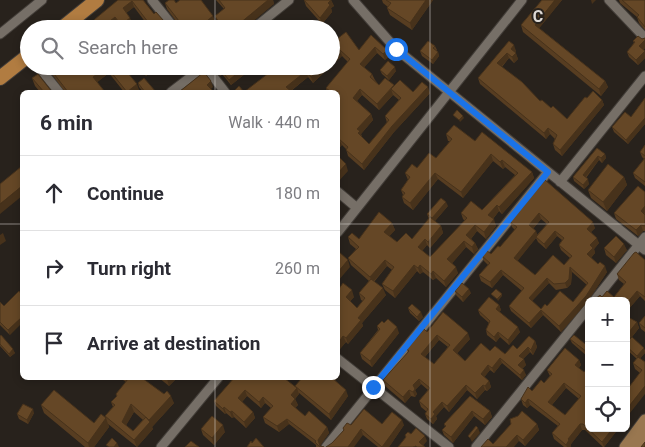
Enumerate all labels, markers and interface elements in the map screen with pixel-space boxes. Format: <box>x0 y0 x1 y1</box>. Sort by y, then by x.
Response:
text: C <box>533 7 543 26</box>
search box <box>20 20 340 75</box>
icon: search <box>38 34 66 62</box>
text: Search here <box>78 36 178 59</box>
route start <box>385 38 408 61</box>
text: 6 min <box>40 111 93 135</box>
text: Walk · 440 m <box>228 113 320 132</box>
icon: ahead <box>40 179 68 207</box>
text: Continue <box>87 182 164 205</box>
text: 180 m <box>275 184 320 203</box>
icon: right <box>40 254 68 282</box>
text: Turn right <box>87 257 171 280</box>
text: 260 m <box>275 259 320 278</box>
map controls <box>585 297 630 432</box>
button: + <box>585 297 630 342</box>
icon: arrive <box>40 329 68 357</box>
text: Arrive at destination <box>87 332 260 355</box>
button: − <box>585 342 630 387</box>
route end <box>362 376 385 399</box>
button: locate <box>585 387 630 432</box>

